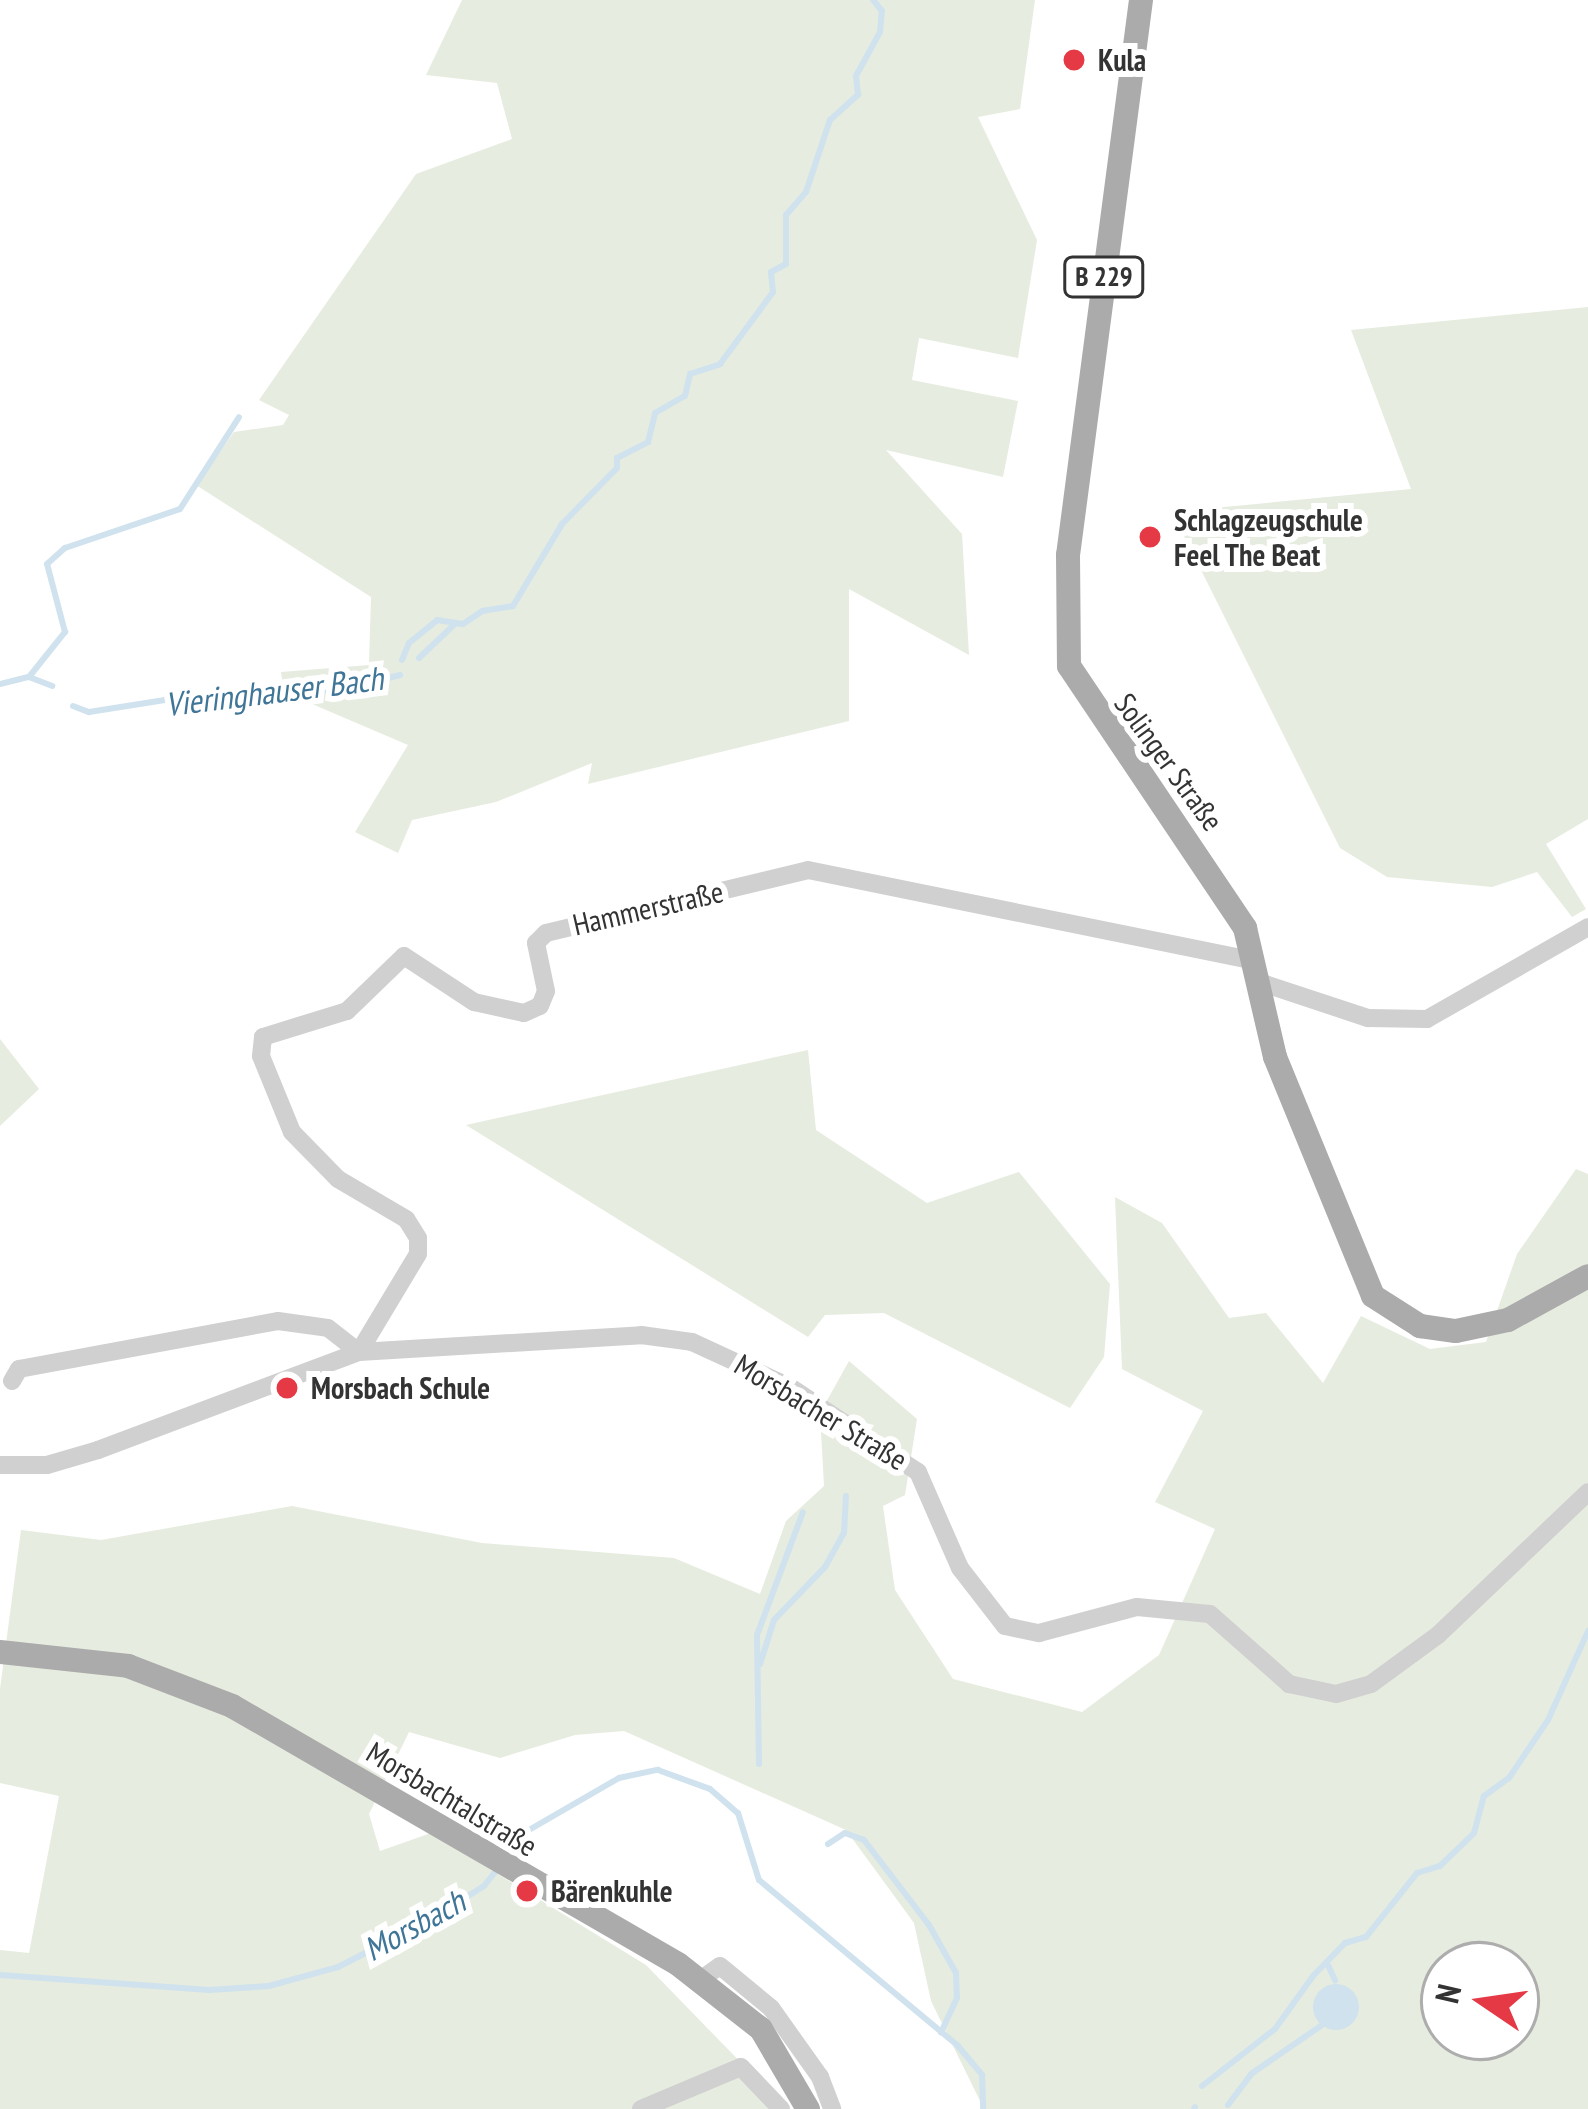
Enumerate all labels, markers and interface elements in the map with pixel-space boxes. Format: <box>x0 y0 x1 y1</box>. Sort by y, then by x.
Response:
place label: Kula <box>1098 42 1146 78</box>
marker: Kula <box>1061 47 1087 73</box>
road number: B 229 <box>1062 256 1146 298</box>
place label: Schlagzeugschule Feel The Beat <box>1174 502 1363 572</box>
marker: Schlagzeugschule Feel The Beat <box>1137 524 1163 550</box>
water label: Vieringhauser Bach <box>163 658 385 724</box>
street label: Solinger Straße <box>1107 686 1231 838</box>
street label: Hammerstraße <box>569 873 727 943</box>
street label: Morsbacher Straße <box>728 1346 914 1478</box>
place label: Morsbach Schule <box>311 1370 490 1406</box>
marker: Morsbach Schule <box>274 1375 300 1401</box>
street label: Morsbachtalstraße <box>360 1734 544 1864</box>
place label: Bärenkuhle <box>551 1873 673 1909</box>
marker: Bärenkuhle <box>514 1878 540 1904</box>
water label: Morsbach <box>357 1881 471 1969</box>
north arrow <box>1420 1941 1540 2061</box>
text: N <box>1424 1980 1470 2007</box>

